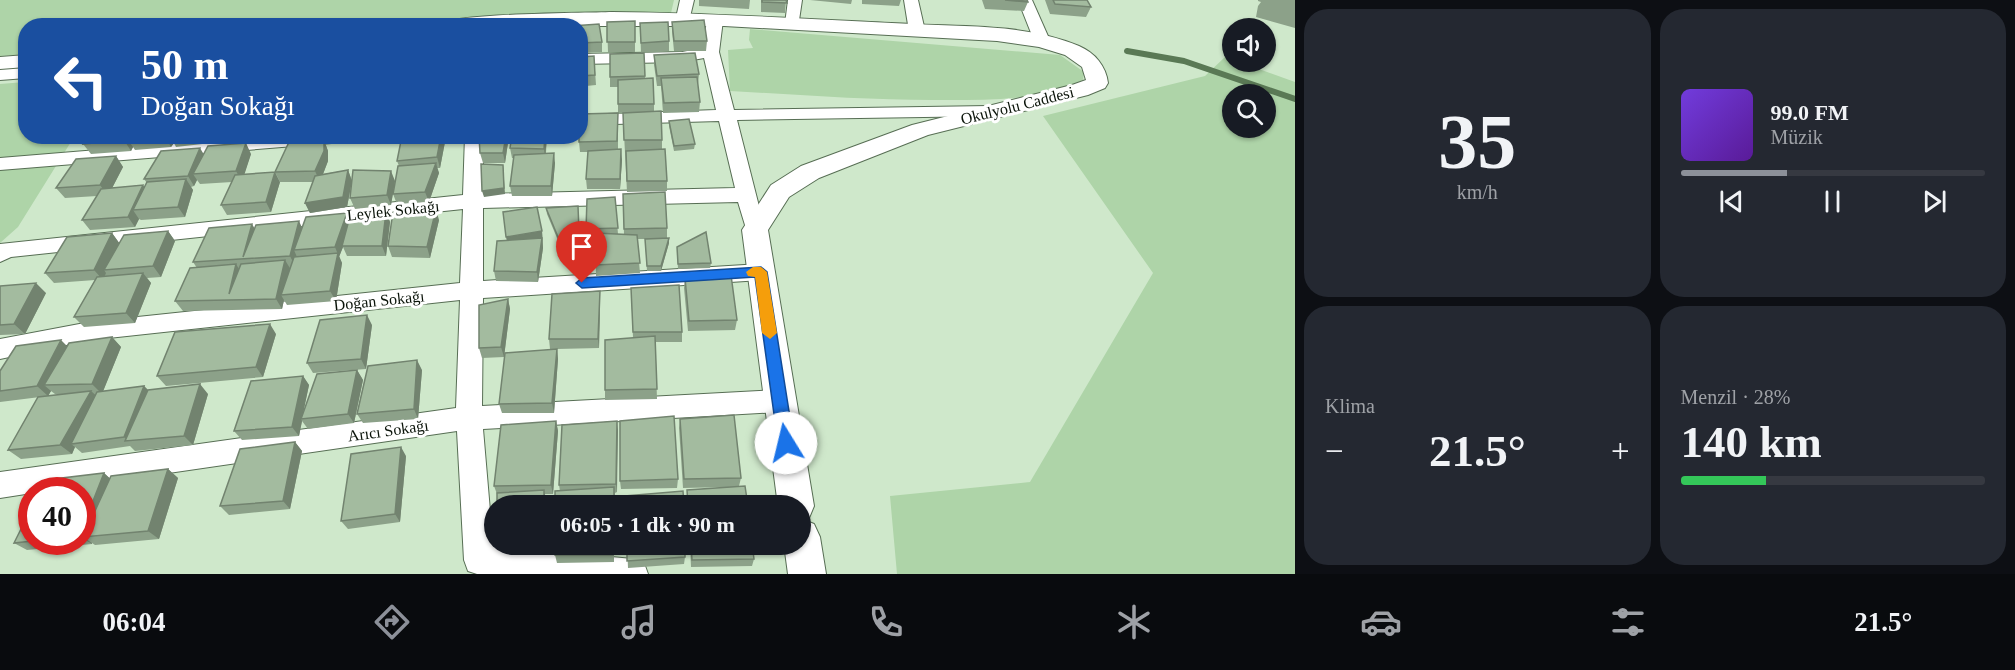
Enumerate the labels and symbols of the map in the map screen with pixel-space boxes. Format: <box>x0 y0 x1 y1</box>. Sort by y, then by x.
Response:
street label: Okulyolu Caddesi <box>959 83 1076 129</box>
street label: Leylek Sokağı <box>346 197 441 225</box>
pin <box>556 221 607 283</box>
street label: Doğan Sokağı <box>333 287 426 315</box>
position arrow <box>754 411 818 475</box>
street label: Arıcı Sokağı <box>347 416 430 446</box>
speed limit sign: 40 <box>18 477 96 555</box>

